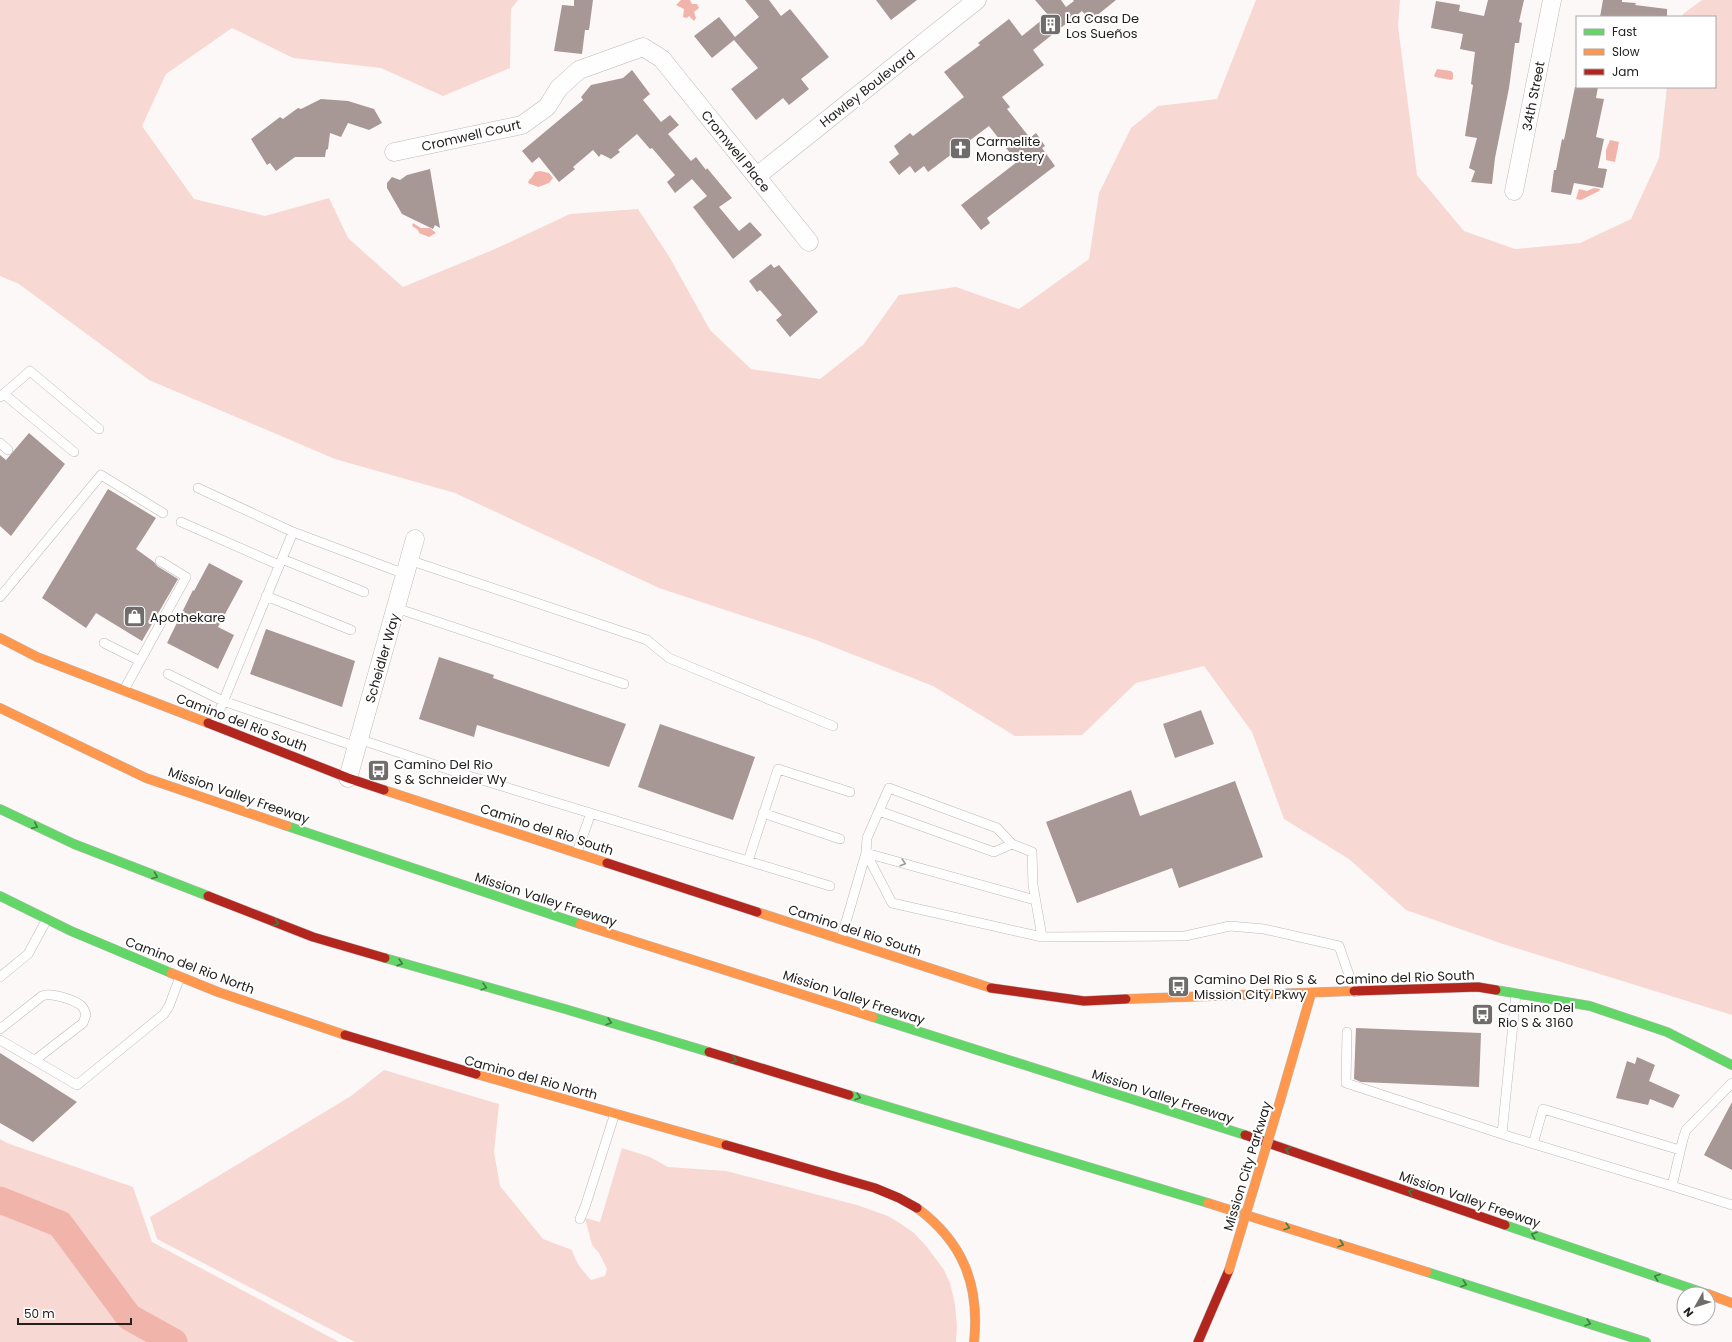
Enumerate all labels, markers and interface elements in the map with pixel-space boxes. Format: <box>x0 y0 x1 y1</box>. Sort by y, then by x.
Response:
place label: La Casa De Los Sueños <box>1066 9 1139 43</box>
building icon: La Casa De Los Sueños <box>1037 12 1063 38</box>
legend <box>1576 16 1716 88</box>
text: Fast <box>1612 23 1637 40</box>
text: Slow <box>1612 43 1640 60</box>
street label: Hawley Boulevard <box>816 45 919 132</box>
street label: 34th Street <box>1517 59 1550 132</box>
text: Jam <box>1612 63 1639 80</box>
street label: Cromwell Place <box>697 106 775 196</box>
street label: Cromwell Court <box>420 115 523 156</box>
place label: Carmelite Monastery <box>976 132 1045 166</box>
church icon: Carmelite Monastery <box>947 135 973 161</box>
shop icon: Apothekare <box>121 604 147 630</box>
place label: Apothekare <box>150 608 225 627</box>
street label: Scheidler Way <box>361 611 405 705</box>
street label: Camino del Rio South <box>173 689 310 756</box>
place label: Camino Del Rio S & Schneider Wy <box>394 755 507 789</box>
bus stop icon: Camino Del Rio S & Schneider Wy <box>365 758 391 784</box>
street label: Mission Valley Freeway <box>166 762 313 829</box>
street label: Camino del Rio South <box>478 799 616 860</box>
one-way arrow <box>31 821 39 829</box>
one-way arrow <box>900 858 907 867</box>
street label: Mission Valley Freeway <box>472 868 620 932</box>
one-way arrow <box>152 871 159 879</box>
street label: Camino del Rio South <box>786 900 924 961</box>
one-way arrow <box>273 919 280 927</box>
street label: Camino del Rio North <box>122 932 257 999</box>
one-way arrow <box>396 958 403 967</box>
street label: Mission Valley Freeway <box>780 966 928 1030</box>
street label: Camino del Rio South <box>1335 966 1475 989</box>
place label: Camino Del Rio S & Mission City Pkwy <box>1194 970 1317 1004</box>
bus stop icon: Camino Del Rio S & Mission City Pkwy <box>1166 973 1192 999</box>
one-way arrow <box>480 982 487 991</box>
place label: Camino Del Rio S & 3160 <box>1498 998 1574 1032</box>
bus stop icon: Camino Del Rio S & 3160 <box>1469 1001 1495 1027</box>
one-way arrow <box>606 1017 613 1026</box>
street label: Camino del Rio North <box>462 1051 600 1104</box>
one-way arrow <box>730 1055 737 1064</box>
street label: Mission Valley Freeway <box>1089 1065 1237 1129</box>
one-way arrow <box>855 1092 862 1101</box>
street label: Mission City Parkway <box>1219 1098 1276 1233</box>
one-way arrow <box>1285 1147 1292 1155</box>
street label: Mission Valley Freeway <box>1397 1166 1544 1233</box>
one-way arrow <box>1408 1189 1415 1197</box>
one-way arrow <box>1283 1222 1290 1231</box>
one-way arrow <box>1531 1231 1538 1239</box>
one-way arrow <box>1337 1239 1344 1248</box>
one-way arrow <box>1654 1273 1661 1282</box>
one-way arrow <box>1461 1279 1468 1287</box>
north arrow <box>1676 1286 1716 1326</box>
scale bar <box>18 1300 131 1326</box>
text: N <box>1679 1304 1697 1321</box>
text: 50 m <box>24 1305 55 1322</box>
one-way arrow <box>1585 1318 1592 1327</box>

